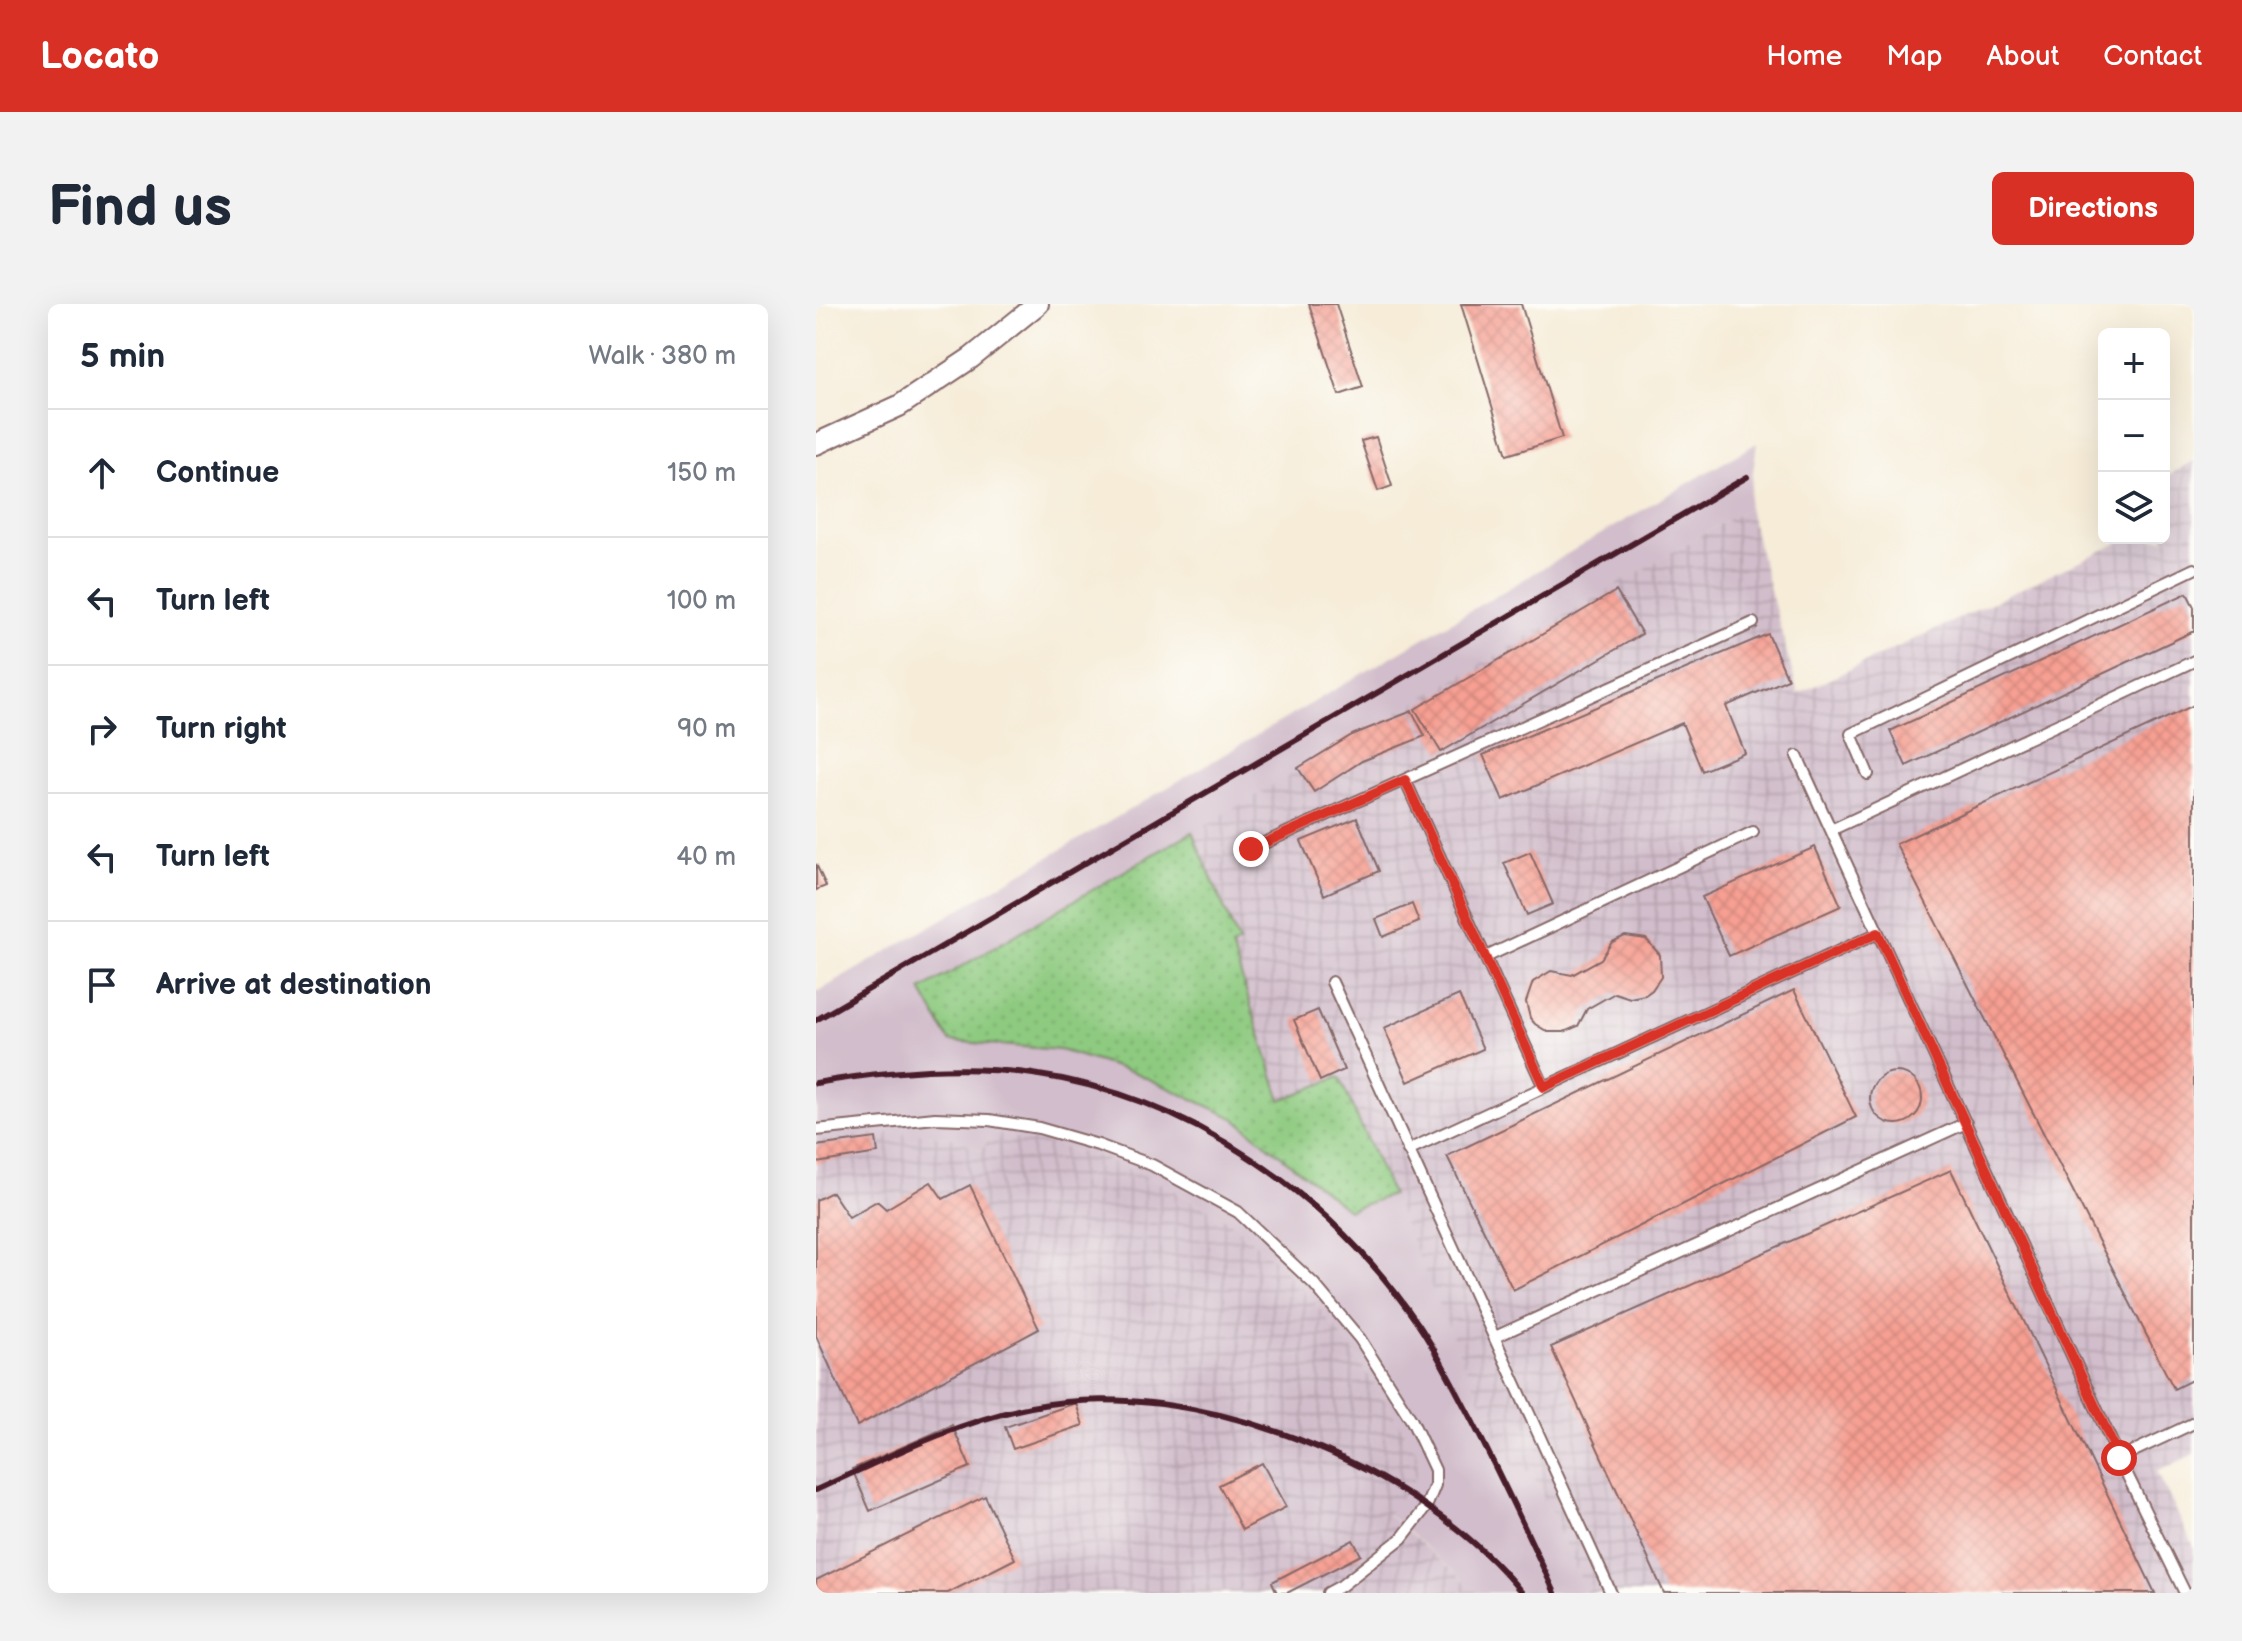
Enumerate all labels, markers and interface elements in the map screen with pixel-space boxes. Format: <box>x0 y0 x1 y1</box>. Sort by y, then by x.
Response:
text: Locato <box>40 34 159 79</box>
text: Home <box>1766 40 1842 73</box>
text: Map <box>1886 40 1943 73</box>
text: About <box>1987 40 2059 73</box>
text: Contact <box>2103 40 2202 73</box>
button: Directions <box>1992 172 2194 245</box>
text: Find us <box>48 175 232 242</box>
map controls <box>2098 328 2170 544</box>
button: + <box>2098 328 2170 400</box>
text: 5 min <box>80 336 165 377</box>
text: Walk · 380 m <box>589 341 736 372</box>
button: − <box>2098 400 2170 472</box>
icon: ahead <box>80 451 124 495</box>
text: Continue <box>156 455 279 491</box>
text: 150 m <box>667 458 736 489</box>
button: layers <box>2098 472 2170 544</box>
icon: left <box>80 579 124 623</box>
text: Turn left <box>156 583 270 619</box>
text: 100 m <box>667 586 736 617</box>
icon: right <box>80 707 124 751</box>
text: Turn right <box>156 711 287 747</box>
text: 90 m <box>677 714 736 745</box>
route end <box>1233 831 1269 867</box>
icon: left <box>80 835 124 879</box>
text: Turn left <box>156 839 270 875</box>
text: 40 m <box>676 842 736 873</box>
icon: arrive <box>80 963 124 1007</box>
text: Arrive at destination <box>156 967 432 1003</box>
route start <box>2101 1440 2137 1476</box>

